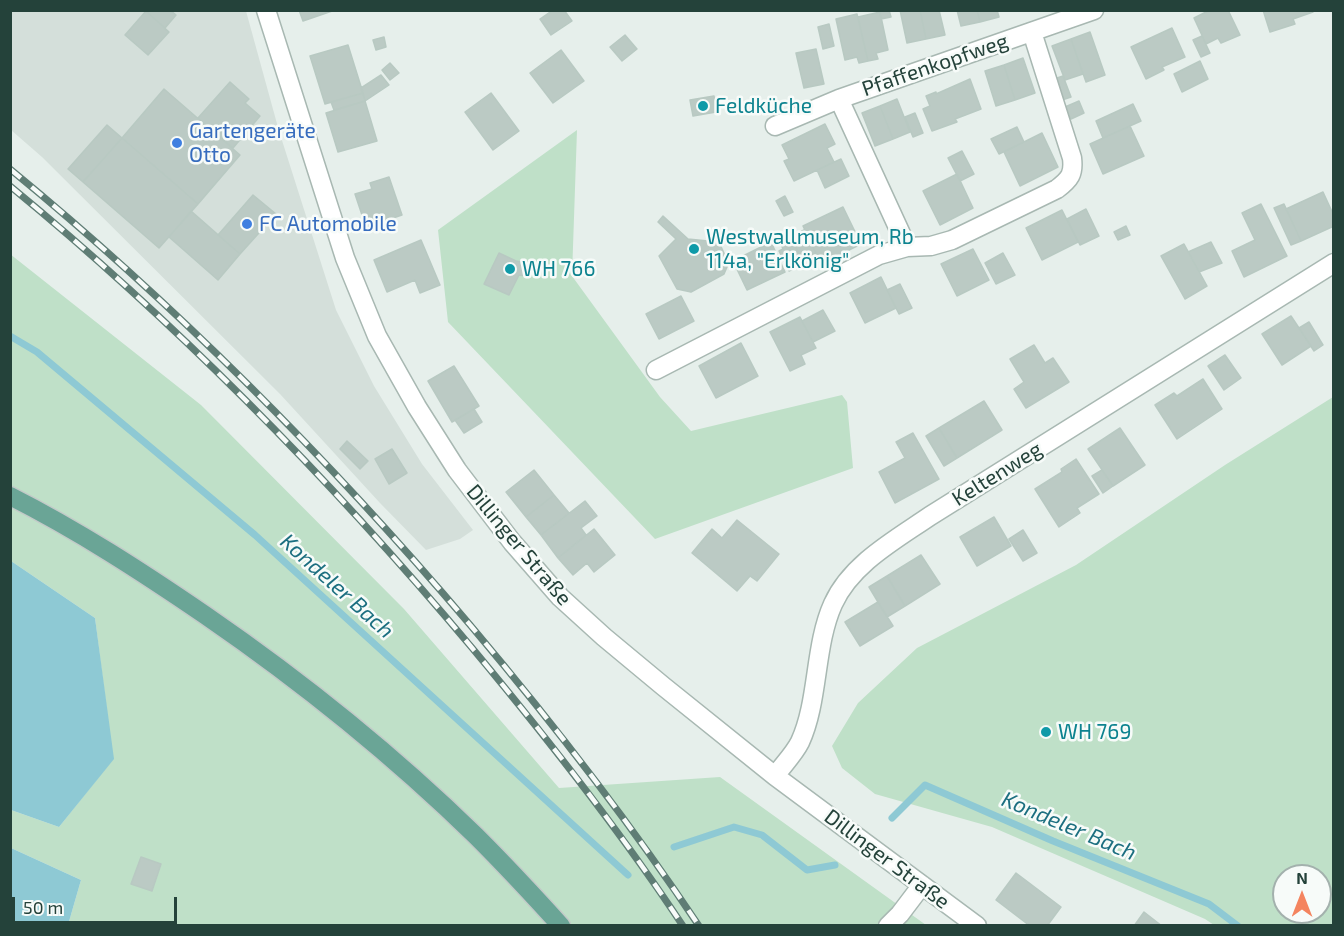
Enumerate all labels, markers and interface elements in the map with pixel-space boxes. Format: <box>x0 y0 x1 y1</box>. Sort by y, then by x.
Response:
street label: Pfaffenkopfweg <box>859 28 1011 102</box>
place label: Feldküche <box>715 93 812 119</box>
marker: Feldküche <box>696 99 710 113</box>
place label: Gartengeräte Otto <box>189 118 316 168</box>
marker: Gartengeräte Otto <box>170 136 184 150</box>
place label: FC Automobile <box>259 211 397 237</box>
marker: FC Automobile <box>240 217 254 231</box>
place label: Westwallmuseum, Rb 114a, "Erlkönig" <box>706 224 914 274</box>
marker: Westwallmuseum, Rb 114a, "Erlkönig" <box>687 242 701 256</box>
place label: WH 766 <box>522 256 595 282</box>
marker: WH 766 <box>503 262 517 276</box>
street label: Keltenweg <box>947 436 1047 512</box>
street label: Dillinger Straße <box>461 479 577 611</box>
water label: Kondeler Bach <box>275 528 399 644</box>
place label: WH 769 <box>1058 719 1131 745</box>
marker: WH 769 <box>1039 725 1053 739</box>
water label: Kondeler Bach <box>998 786 1140 866</box>
street label: Dillinger Straße <box>819 804 955 914</box>
north arrow <box>1272 864 1332 924</box>
text: N <box>1296 868 1308 887</box>
scale bar <box>15 885 180 923</box>
text: 50 m <box>23 896 63 918</box>

